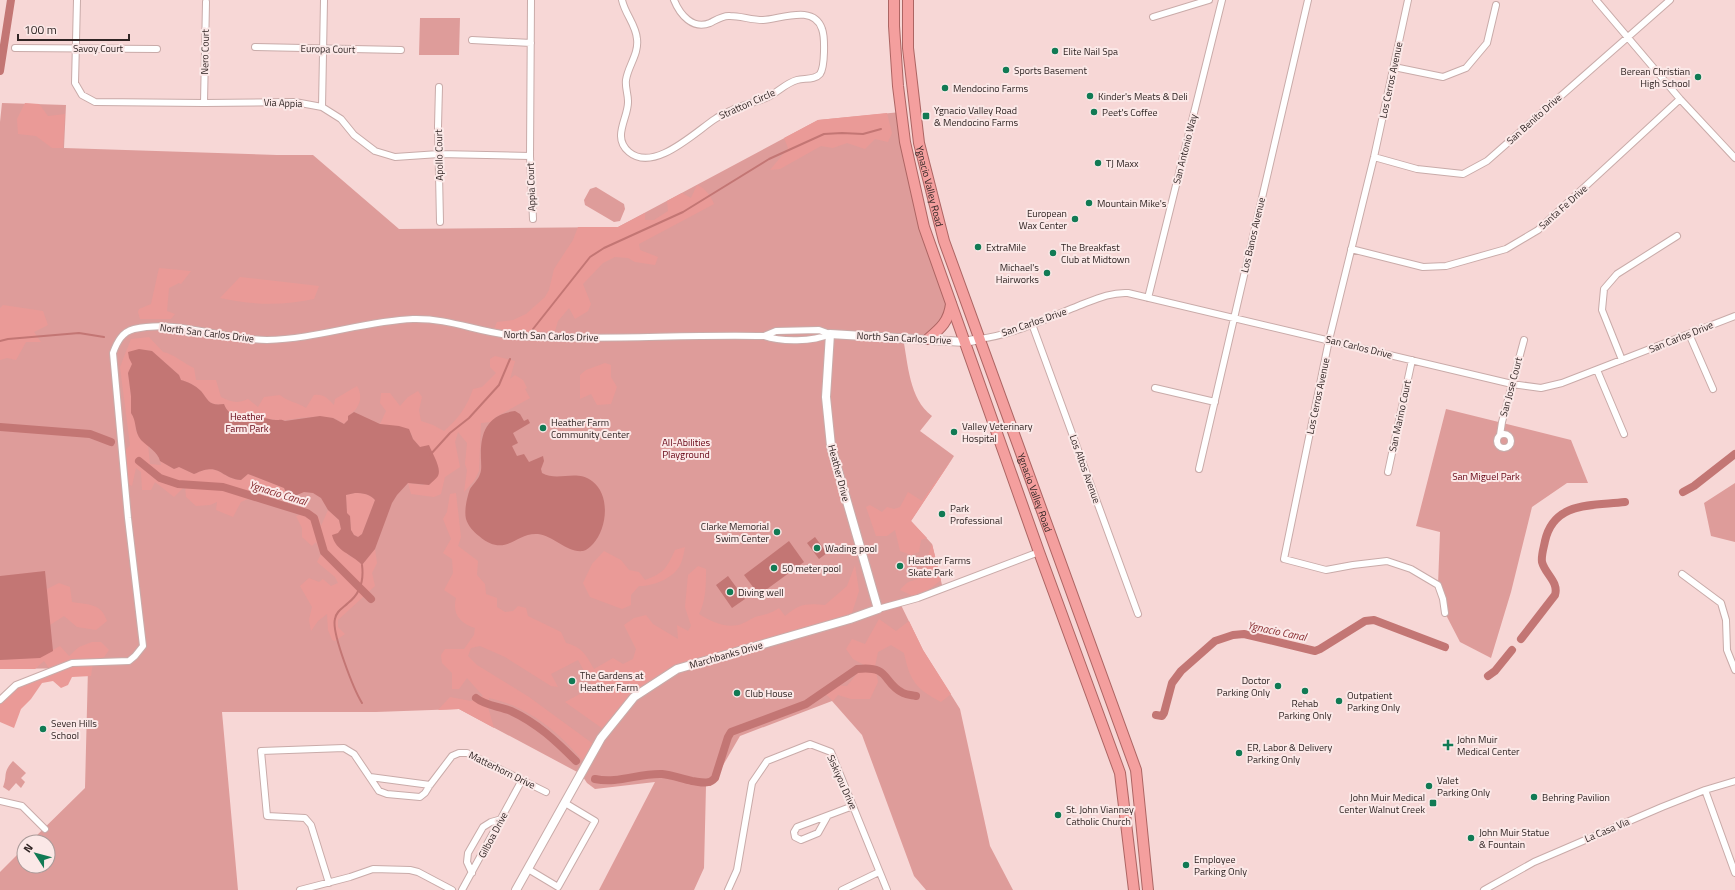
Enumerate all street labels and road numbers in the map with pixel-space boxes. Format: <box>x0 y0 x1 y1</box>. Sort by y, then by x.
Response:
street label: Nero Court <box>197 29 213 75</box>
street label: Savoy Court <box>73 41 124 56</box>
street label: Europa Court <box>300 41 356 57</box>
street label: Los Cerros Avenue <box>1376 41 1406 119</box>
street label: Stratton Circle <box>717 85 777 123</box>
street label: San Benito Drive <box>1503 90 1565 148</box>
street label: Via Appia <box>263 95 303 111</box>
street label: San Antonio Way <box>1169 112 1201 186</box>
street label: Apollo Court <box>431 129 447 181</box>
street label: Ygnacio Valley Road <box>912 144 948 228</box>
street label: Appia Court <box>523 162 539 212</box>
street label: Santa Fe Drive <box>1535 181 1591 233</box>
street label: Los Banos Avenue <box>1237 196 1269 274</box>
street label: San Carlos Drive <box>999 304 1069 340</box>
street label: San Carlos Drive <box>1647 317 1715 357</box>
street label: North San Carlos Drive <box>159 320 255 346</box>
street label: North San Carlos Drive <box>503 327 599 345</box>
street label: North San Carlos Drive <box>856 328 952 348</box>
street label: San Carlos Drive <box>1324 331 1394 363</box>
street label: San Jose Court <box>1496 355 1526 418</box>
street label: Los Cerros Avenue <box>1303 357 1333 435</box>
street label: San Marino Court <box>1385 378 1415 453</box>
street label: Los Altos Avenue <box>1066 433 1104 505</box>
street label: Heather Drive <box>824 443 854 503</box>
street label: Ygnacio Valley Road <box>1014 451 1056 534</box>
street label: Marchbanks Drive <box>688 637 764 673</box>
street label: Matterhorn Drive <box>466 747 538 793</box>
street label: Siskiyou Drive <box>823 752 861 812</box>
street label: Gilboa Drive <box>475 809 511 861</box>
street label: La Casa Via <box>1582 814 1632 846</box>

